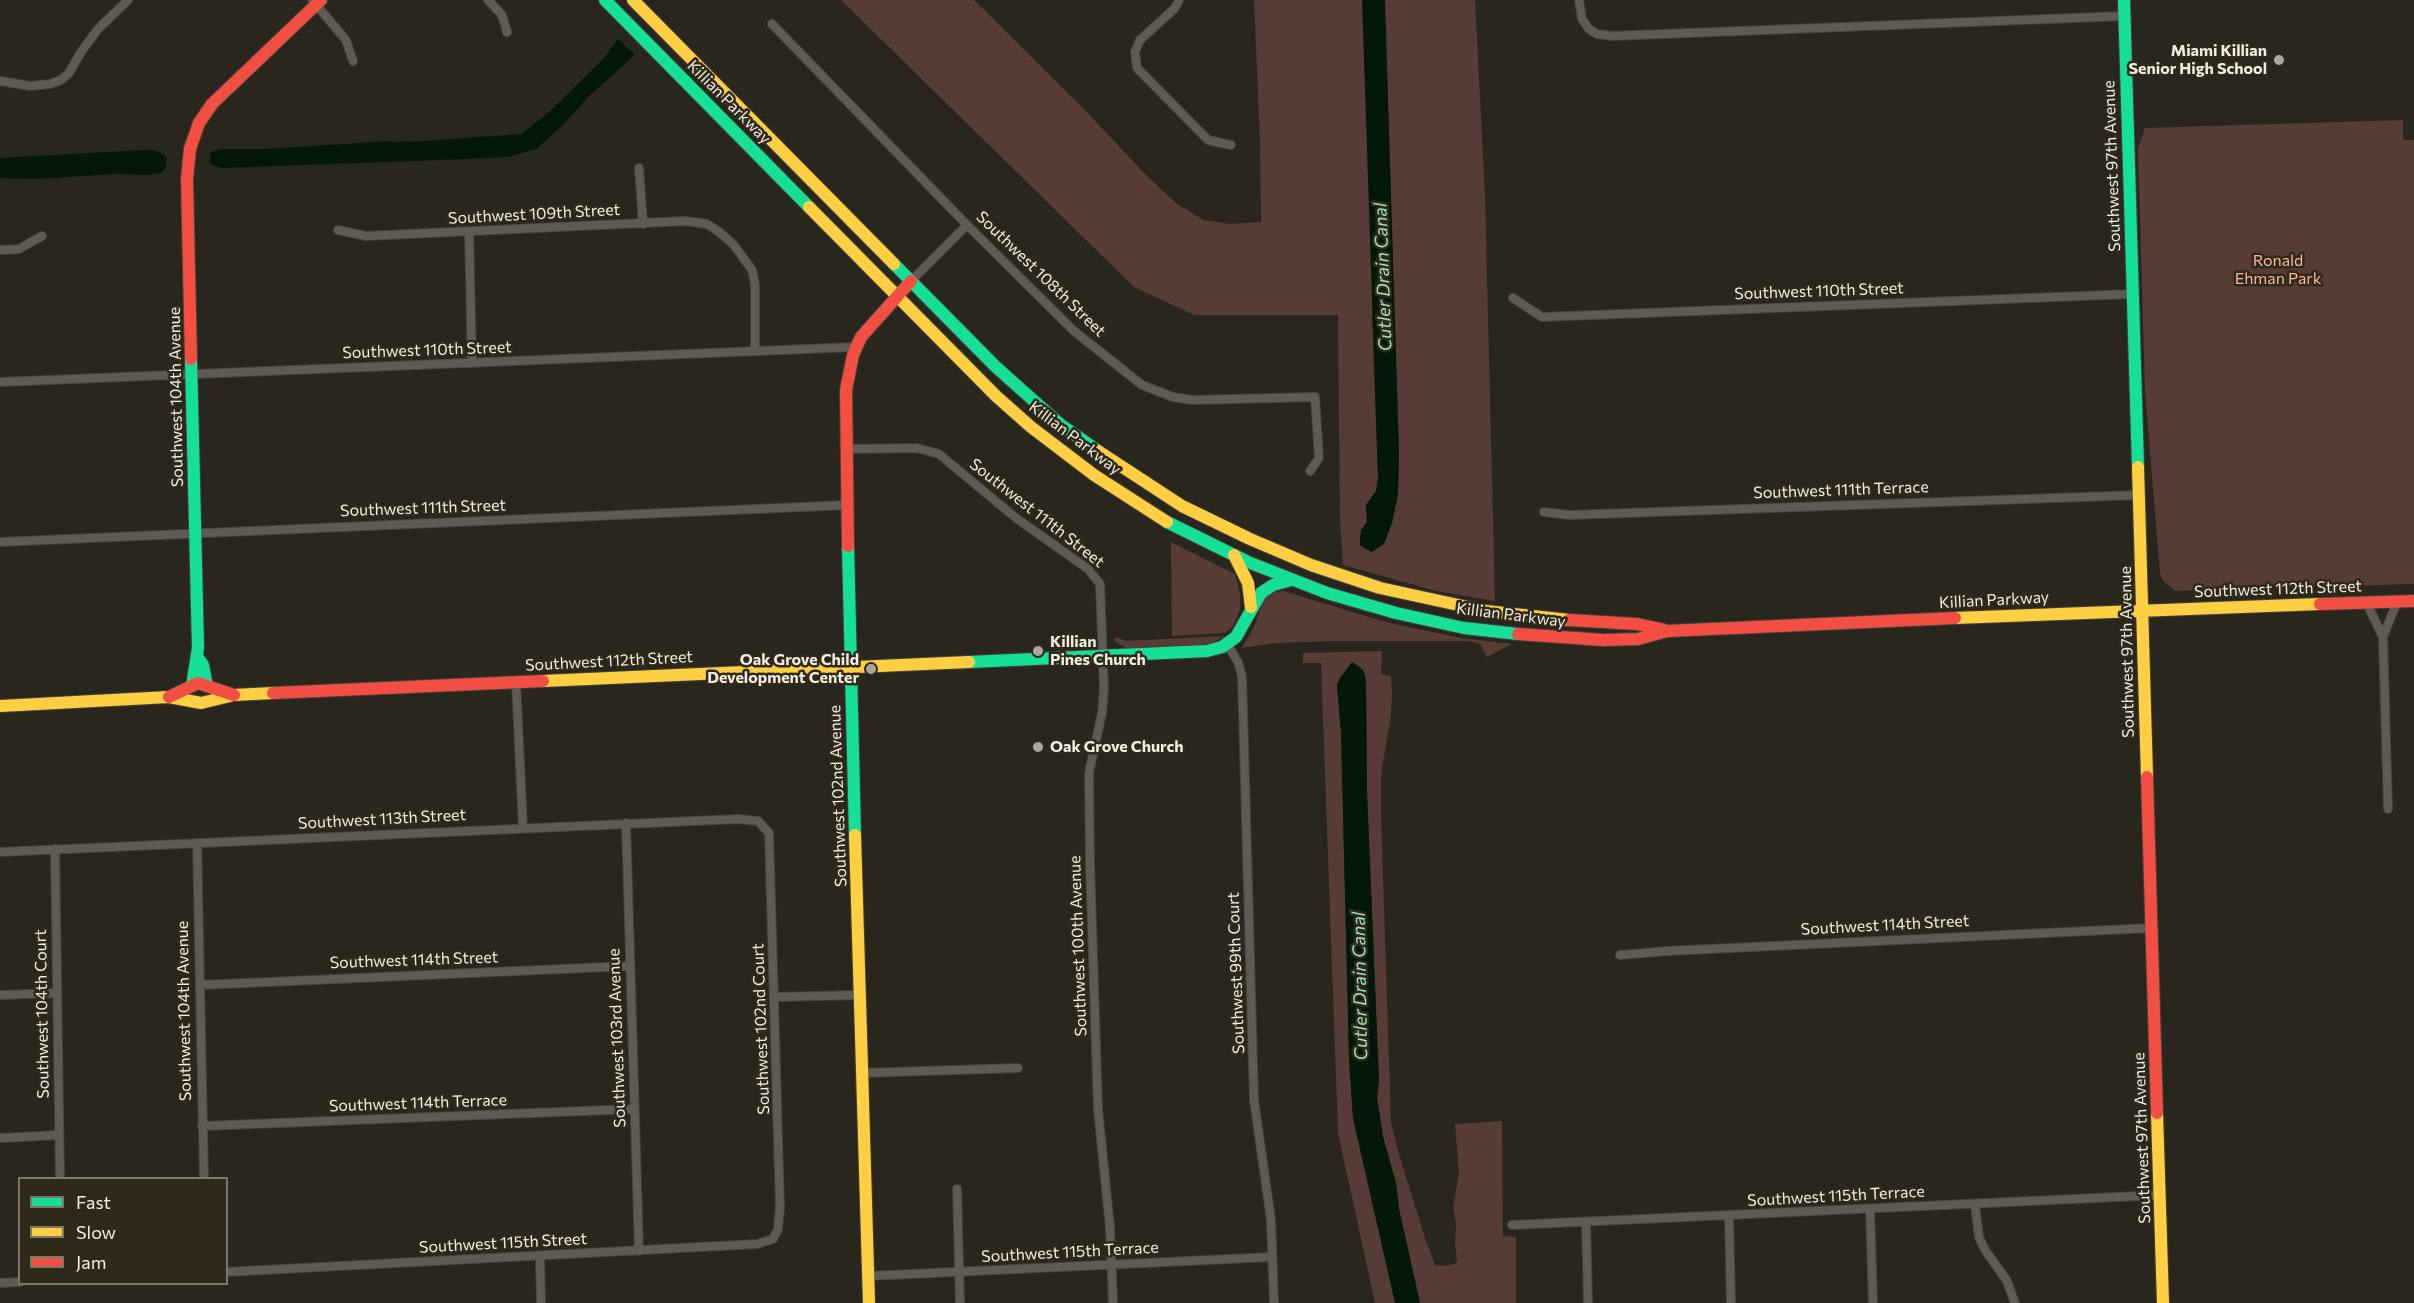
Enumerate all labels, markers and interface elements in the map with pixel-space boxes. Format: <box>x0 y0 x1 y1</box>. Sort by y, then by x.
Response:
place label: Miami Killian Senior High School <box>2128 41 2267 79</box>
marker: Miami Killian Senior High School <box>2272 53 2286 67</box>
street label: Killian Parkway <box>683 56 775 148</box>
street label: Southwest 97th Avenue <box>2099 80 2125 252</box>
street label: Southwest 109th Street <box>447 200 621 228</box>
water label: Cutler Drain Canal <box>1370 202 1396 352</box>
street label: Southwest 108th Street <box>972 207 1110 341</box>
park label: Ronald Ehman Park <box>2235 251 2321 289</box>
street label: Southwest 110th Street <box>1734 278 1904 304</box>
street label: Southwest 104th Avenue <box>165 307 187 487</box>
street label: Southwest 110th Street <box>342 337 512 363</box>
street label: Killian Parkway <box>1025 397 1125 479</box>
street label: Southwest 111th Street <box>966 454 1108 572</box>
street label: Southwest 111th Terrace <box>1753 477 1929 503</box>
street label: Southwest 111th Street <box>340 496 506 520</box>
street label: Southwest 97th Avenue <box>2116 566 2138 738</box>
street label: Southwest 112th Street <box>2194 576 2362 602</box>
street label: Killian Parkway <box>1938 588 2050 612</box>
street label: Killian Parkway <box>1455 599 1567 631</box>
place label: Killian Pines Church <box>1050 632 1146 670</box>
marker: Killian Pines Church <box>1031 644 1045 658</box>
street label: Southwest 112th Street <box>525 647 693 675</box>
place label: Oak Grove Child Development Center <box>707 650 859 688</box>
marker: Oak Grove Child Development Center <box>864 662 878 676</box>
street label: Southwest 102nd Avenue <box>825 705 851 887</box>
place label: Oak Grove Church <box>1050 737 1183 757</box>
marker: Oak Grove Church <box>1031 740 1045 754</box>
street label: Southwest 113th Street <box>298 805 466 833</box>
street label: Southwest 100th Avenue <box>1065 855 1091 1037</box>
street label: Southwest 99th Court <box>1224 892 1248 1054</box>
street label: Southwest 114th Street <box>1800 911 1970 939</box>
water label: Cutler Drain Canal <box>1348 912 1372 1060</box>
street label: Southwest 104th Avenue <box>173 921 195 1101</box>
street label: Southwest 104th Court <box>31 929 53 1099</box>
street label: Southwest 102nd Court <box>748 943 774 1115</box>
street label: Southwest 114th Street <box>329 947 499 973</box>
street label: Southwest 103rd Avenue <box>604 948 630 1128</box>
street label: Southwest 97th Avenue <box>2129 1052 2155 1224</box>
street label: Southwest 114th Terrace <box>329 1090 507 1116</box>
legend <box>18 1177 228 1285</box>
street label: Southwest 115th Terrace <box>1747 1182 1925 1210</box>
text: Fast <box>76 1191 111 1213</box>
text: Slow <box>76 1221 116 1243</box>
street label: Southwest 115th Street <box>419 1229 587 1257</box>
street label: Southwest 115th Terrace <box>981 1238 1159 1266</box>
text: Jam <box>76 1251 106 1273</box>

